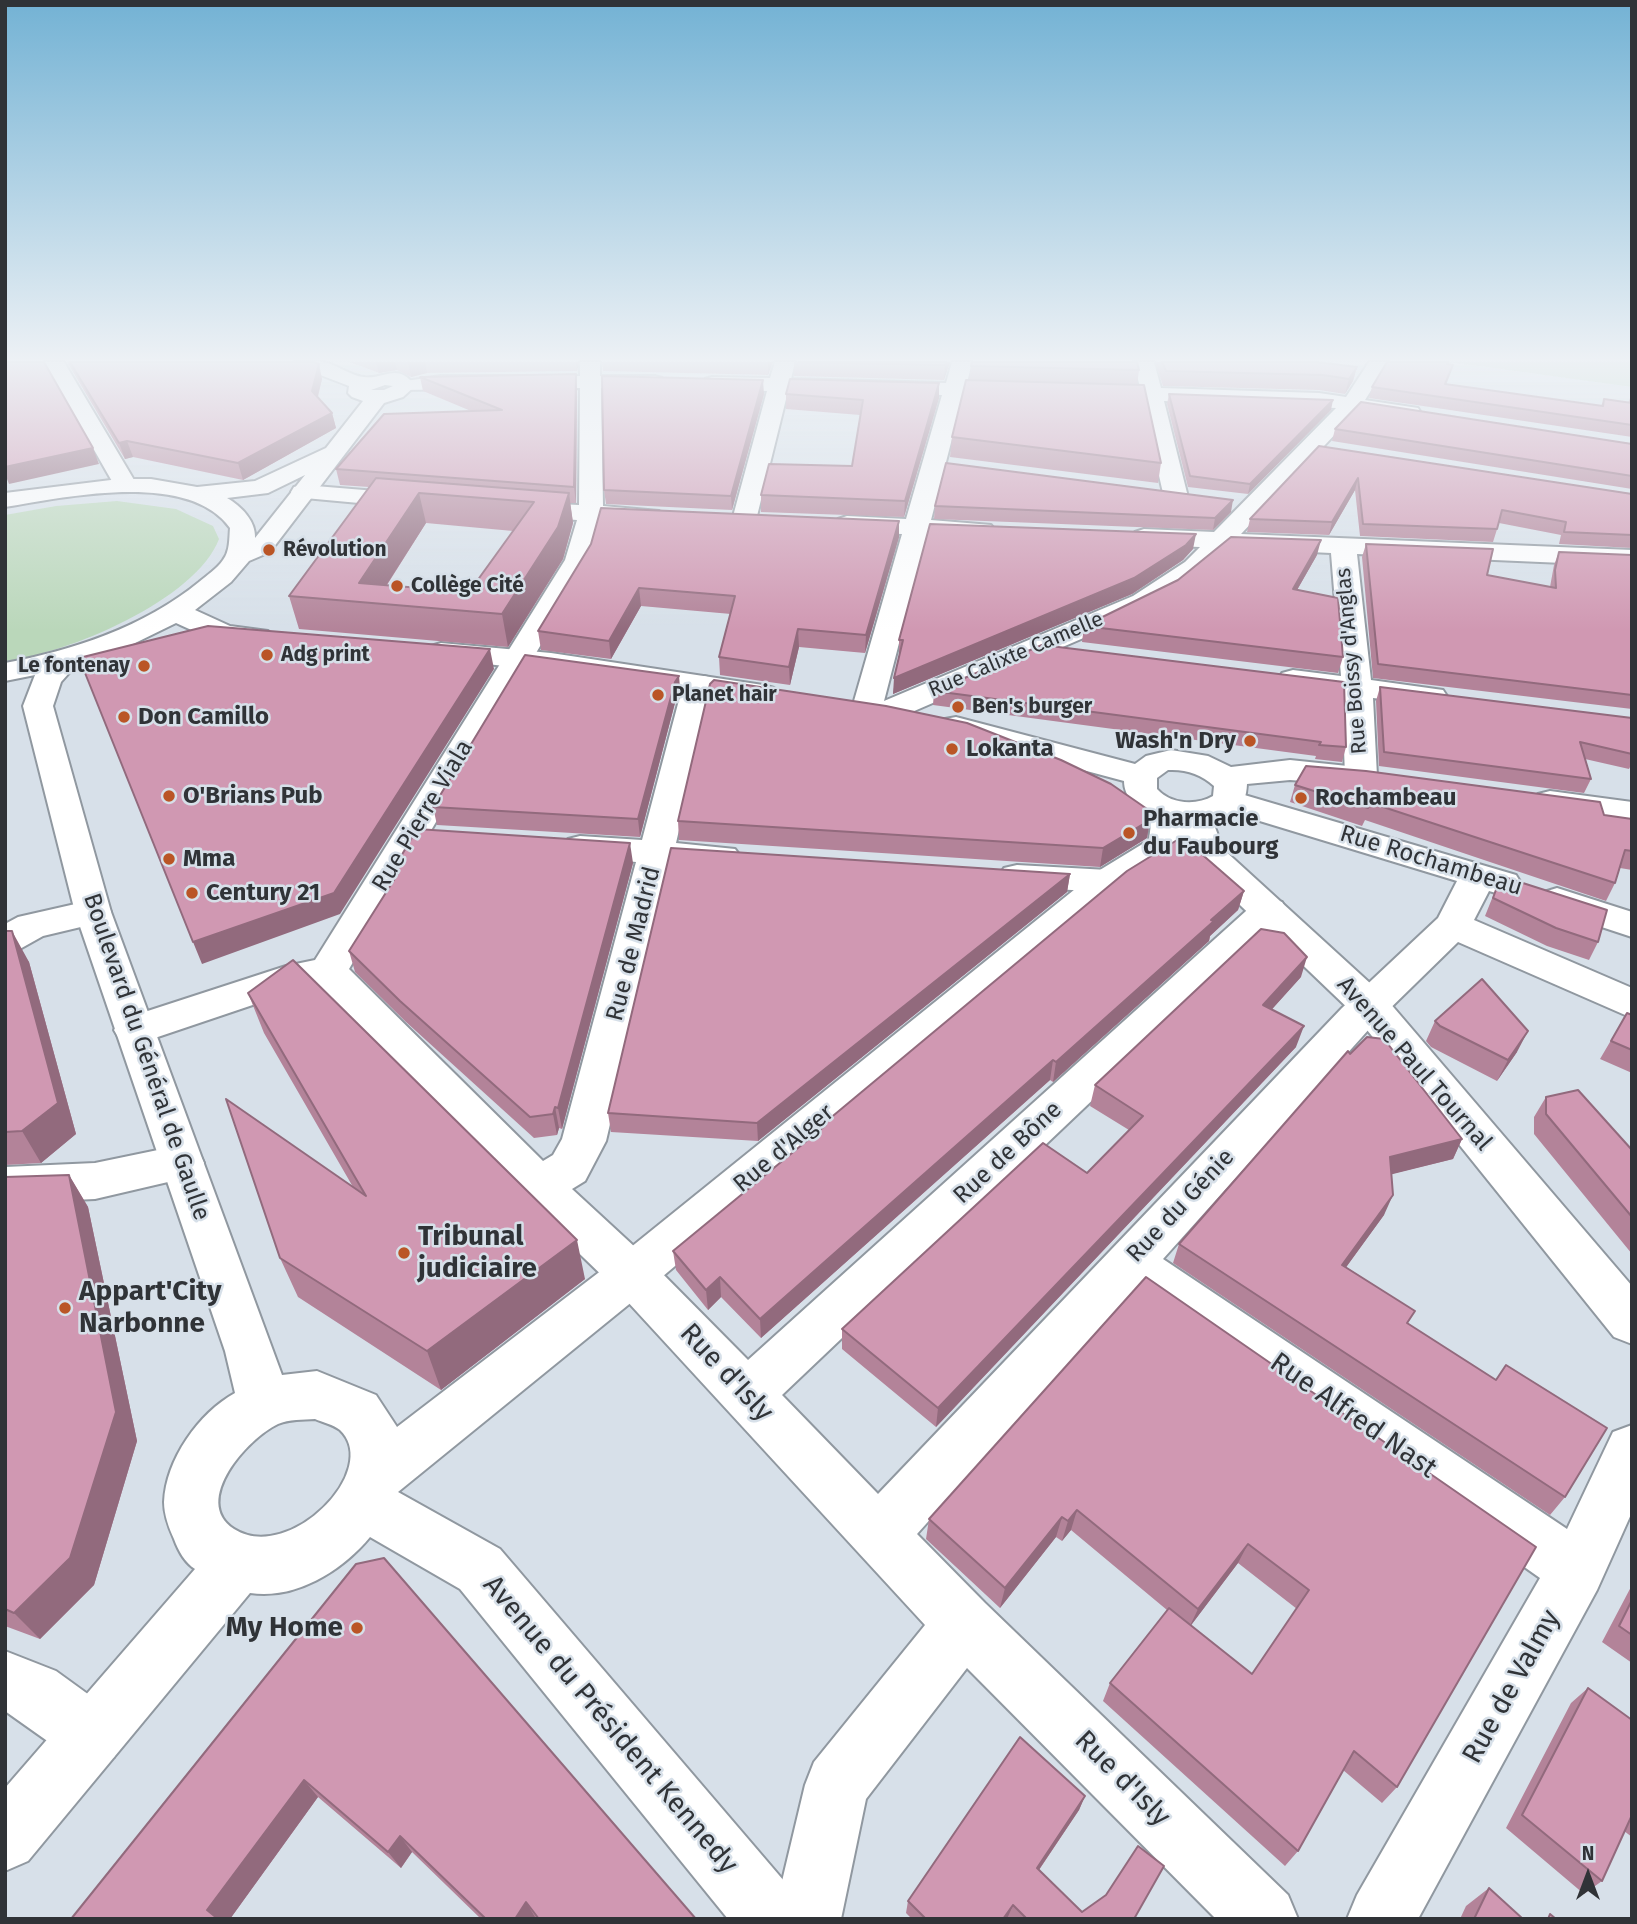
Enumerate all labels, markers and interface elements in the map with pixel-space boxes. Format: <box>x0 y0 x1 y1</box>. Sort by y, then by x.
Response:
place label: Révolution <box>283 537 387 563</box>
marker: Révolution <box>261 542 277 558</box>
street label: Rue Boissy d'Anglas <box>1331 567 1373 755</box>
place label: Collège Cité <box>411 573 524 599</box>
marker: Collège Cité <box>389 578 405 594</box>
street label: Rue Calixte Camelle <box>925 607 1107 703</box>
place label: Adg print <box>281 642 370 668</box>
marker: Adg print <box>259 647 275 663</box>
place label: Le fontenay <box>18 653 130 679</box>
marker: Le fontenay <box>136 658 152 674</box>
place label: Planet hair <box>672 682 777 708</box>
marker: Planet hair <box>650 687 666 703</box>
place label: Ben's burger <box>972 694 1092 720</box>
marker: Ben's burger <box>950 699 966 715</box>
place label: Don Camillo <box>138 703 269 731</box>
marker: Don Camillo <box>116 709 132 725</box>
place label: Wash'n Dry <box>1115 727 1236 755</box>
marker: Wash'n Dry <box>1242 733 1258 749</box>
street label: Rue Pierre Viala <box>366 735 480 897</box>
place label: Lokanta <box>966 735 1054 763</box>
marker: Lokanta <box>944 741 960 757</box>
place label: O'Brians Pub <box>183 782 323 810</box>
place label: Rochambeau <box>1315 784 1456 812</box>
marker: O'Brians Pub <box>161 788 177 804</box>
marker: Rochambeau <box>1293 790 1309 806</box>
place label: Pharmacie du Faubourg <box>1143 805 1279 861</box>
street label: Rue Rochambeau <box>1336 820 1526 902</box>
marker: Pharmacie du Faubourg <box>1121 825 1137 841</box>
place label: Mma <box>183 845 235 873</box>
marker: Mma <box>161 851 177 867</box>
street label: Rue de Madrid <box>601 864 667 1024</box>
place label: Century 21 <box>206 879 320 907</box>
marker: Century 21 <box>184 885 200 901</box>
street label: Boulevard du Général de Gaulle <box>76 890 216 1224</box>
street label: Avenue Paul Tournal <box>1331 971 1497 1157</box>
street label: Rue de Bône <box>948 1096 1068 1210</box>
street label: Rue d'Alger <box>728 1099 840 1199</box>
street label: Rue du Génie <box>1121 1143 1241 1269</box>
place label: Tribunal judiciaire <box>418 1220 537 1286</box>
marker: Tribunal judiciaire <box>396 1245 412 1261</box>
place label: Appart'City Narbonne <box>79 1275 221 1341</box>
marker: Appart'City Narbonne <box>57 1300 73 1316</box>
street label: Rue d'Isly <box>672 1317 780 1429</box>
street label: Rue Alfred Nast <box>1263 1346 1443 1486</box>
street label: Avenue du Président Kennedy <box>475 1569 745 1881</box>
street label: Rue de Valmy <box>1456 1604 1568 1770</box>
place label: My Home <box>226 1611 343 1645</box>
marker: My Home <box>349 1620 365 1636</box>
street label: Rue d'Isly <box>1067 1724 1177 1834</box>
north arrow <box>1553 1840 1623 1910</box>
text: N <box>1582 1842 1594 1865</box>

